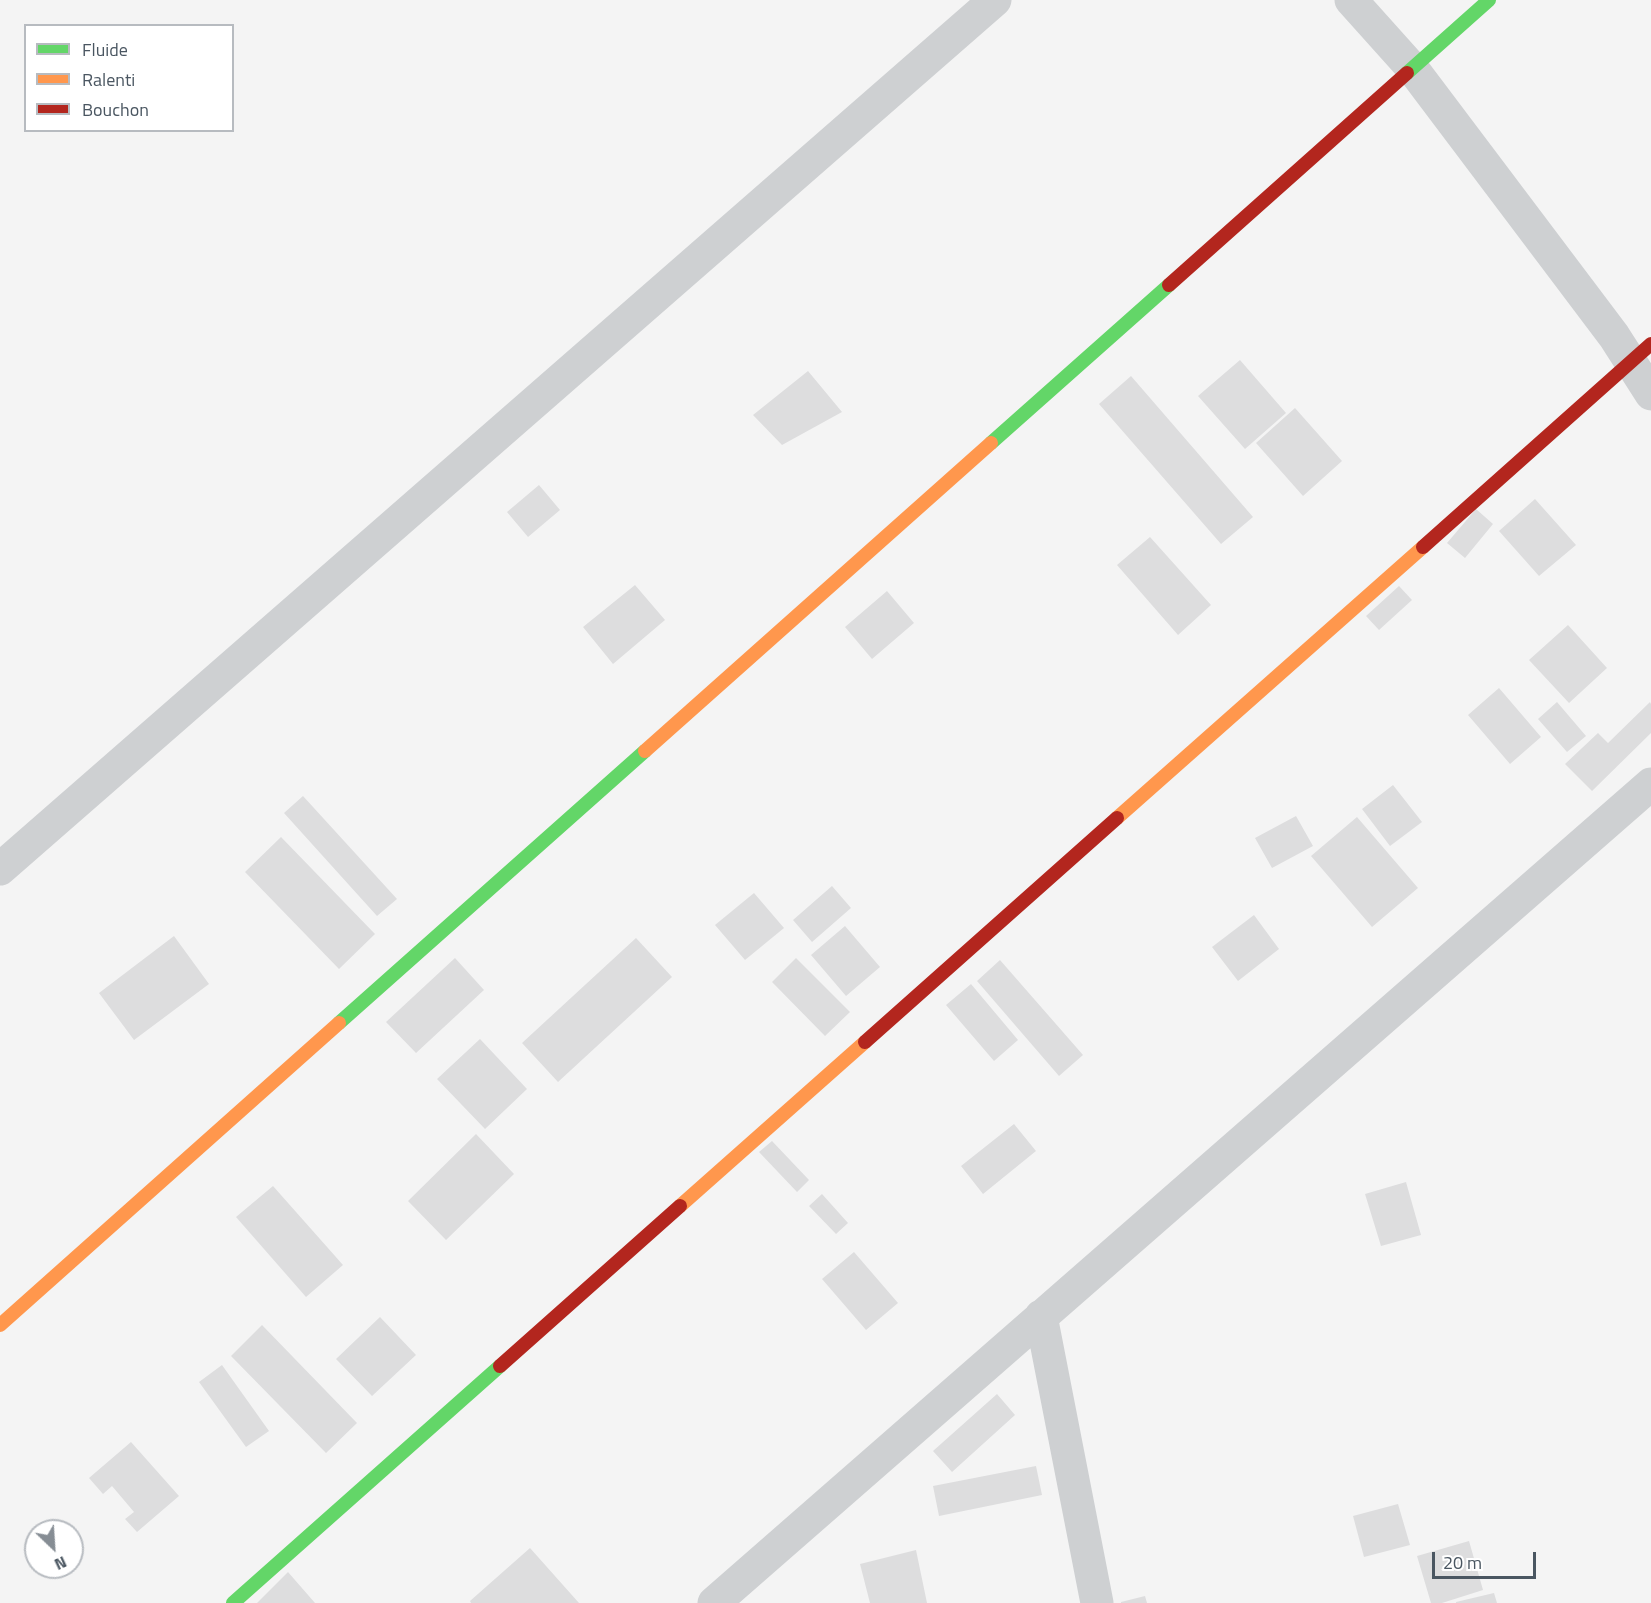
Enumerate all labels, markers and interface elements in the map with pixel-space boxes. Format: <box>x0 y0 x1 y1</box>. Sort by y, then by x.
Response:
legend <box>24 24 234 132</box>
text: Fluide <box>82 36 128 63</box>
text: Ralenti <box>82 66 135 93</box>
text: Bouchon <box>82 96 149 123</box>
north arrow <box>24 1519 84 1579</box>
scale bar <box>1435 1540 1538 1578</box>
text: 20 m <box>1443 1549 1482 1576</box>
text: N <box>51 1550 71 1577</box>

